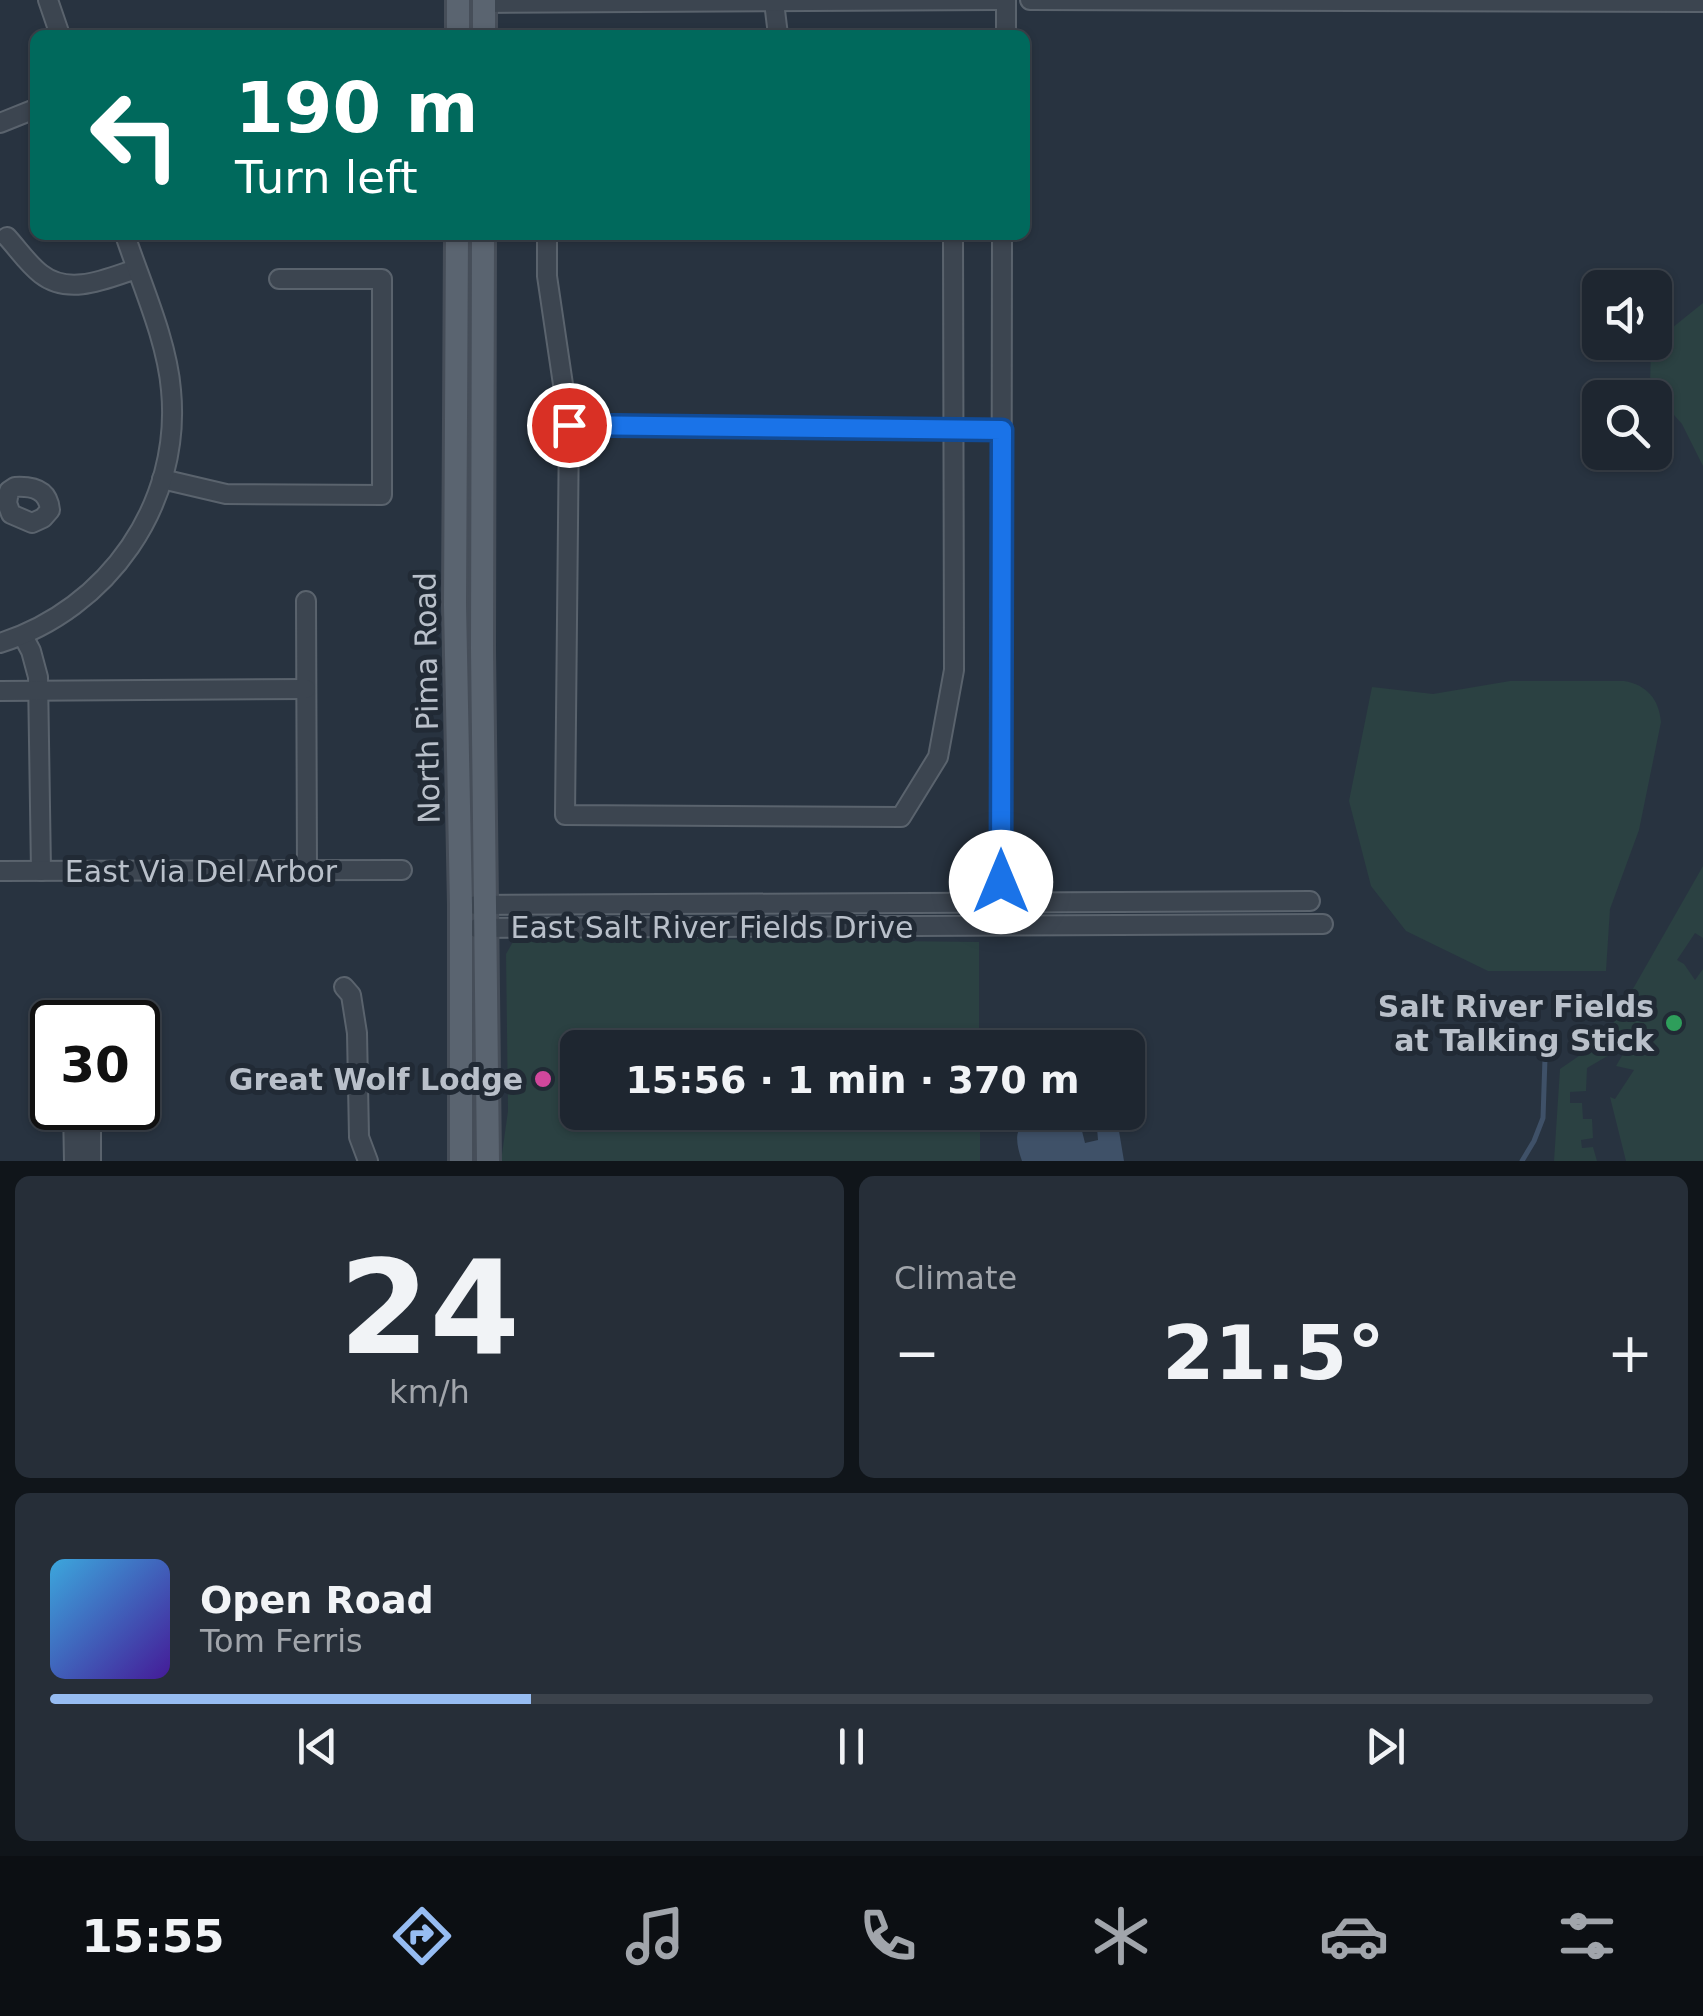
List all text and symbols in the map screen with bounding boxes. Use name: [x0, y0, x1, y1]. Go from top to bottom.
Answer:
text: 190 m: [235, 67, 478, 149]
icon: left: [70, 70, 200, 200]
text: Turn left: [235, 151, 418, 204]
map controls: [1582, 270, 1672, 470]
button: sound: [1582, 270, 1672, 360]
button: search: [1582, 380, 1672, 470]
pin: [527, 383, 612, 468]
icon: arrive: [542, 398, 597, 453]
street label: North Pima Road: [407, 572, 447, 824]
position arrow: [949, 830, 1053, 934]
street label: East Via Del Arbor: [65, 854, 338, 889]
street label: East Salt River Fields Drive: [511, 910, 913, 945]
place label: Salt River Fields at Talking Stick: [1378, 989, 1655, 1058]
speed limit sign: 30: [30, 1000, 160, 1130]
marker: Salt River Fields at Talking Stick: [1663, 1012, 1685, 1034]
text: 15:56 · 1 min · 370 m: [625, 1058, 1080, 1102]
place label: Great Wolf Lodge: [229, 1062, 523, 1097]
marker: Great Wolf Lodge: [532, 1068, 554, 1090]
text: 24: [339, 1232, 520, 1384]
text: Climate: [894, 1259, 1017, 1297]
text: 21.5°: [1162, 1309, 1385, 1397]
text: −: [894, 1321, 940, 1385]
text: +: [1607, 1321, 1653, 1385]
text: km/h: [389, 1373, 470, 1411]
text: Open Road: [200, 1578, 434, 1622]
text: Tom Ferris: [200, 1622, 363, 1660]
icon: previous: [290, 1719, 345, 1774]
icon: pause: [824, 1719, 879, 1774]
icon: next: [1358, 1719, 1413, 1774]
icon: directions: [387, 1901, 457, 1971]
icon: music: [620, 1901, 690, 1971]
icon: phone: [853, 1901, 923, 1971]
icon: climate: [1086, 1901, 1156, 1971]
icon: car: [1319, 1901, 1389, 1971]
icon: filters: [1552, 1901, 1622, 1971]
text: 15:55: [81, 1910, 225, 1963]

